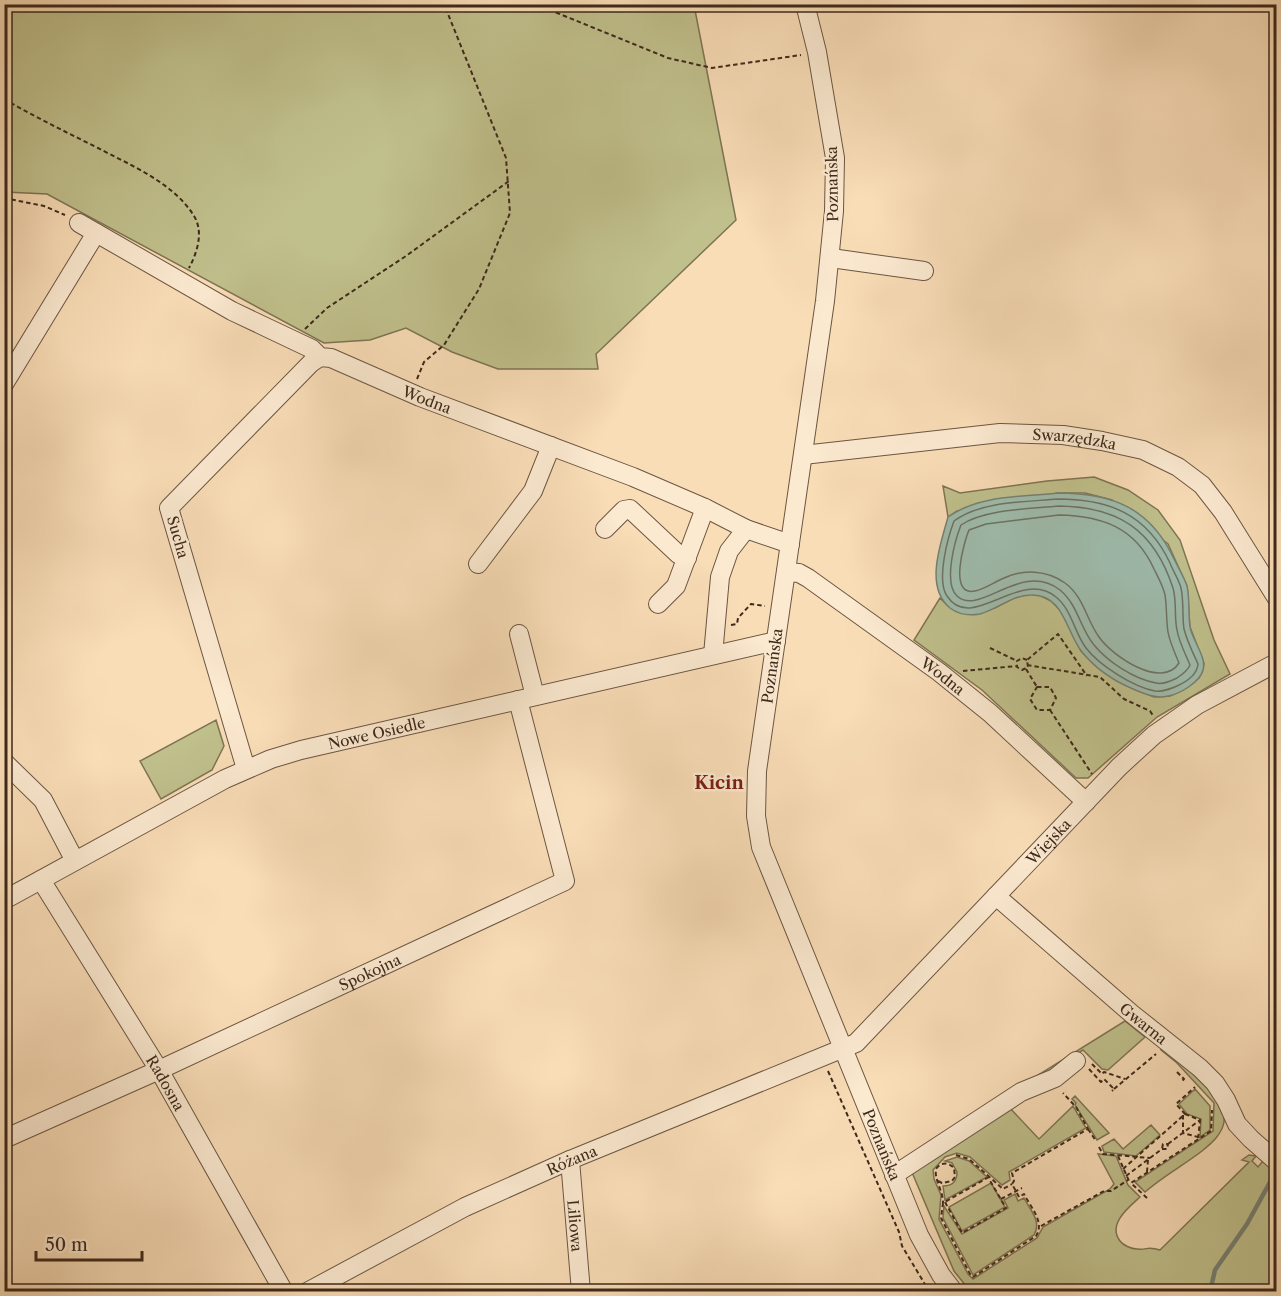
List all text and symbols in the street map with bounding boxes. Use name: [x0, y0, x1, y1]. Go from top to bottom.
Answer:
street label: Poznańska: [822, 146, 842, 222]
street label: Wodna: [399, 381, 454, 417]
street label: Swarzędzka: [1032, 425, 1118, 453]
street label: Sucha: [163, 514, 193, 561]
street label: Poznańska: [757, 627, 787, 705]
street label: Wodna: [916, 652, 969, 699]
street label: Nowe Osiedle: [326, 712, 427, 753]
district label: Kicin: [694, 772, 744, 794]
street label: Wiejska: [1021, 814, 1075, 869]
street label: Spokojna: [336, 949, 404, 995]
street label: Gwarna: [1116, 998, 1171, 1048]
street label: Radosna: [142, 1051, 189, 1114]
street label: Poznańska: [859, 1106, 905, 1183]
street label: Różana: [543, 1141, 600, 1179]
street label: Liliowa: [564, 1199, 587, 1253]
scale bar: [36, 1224, 142, 1262]
text: 50 m: [45, 1234, 88, 1256]

